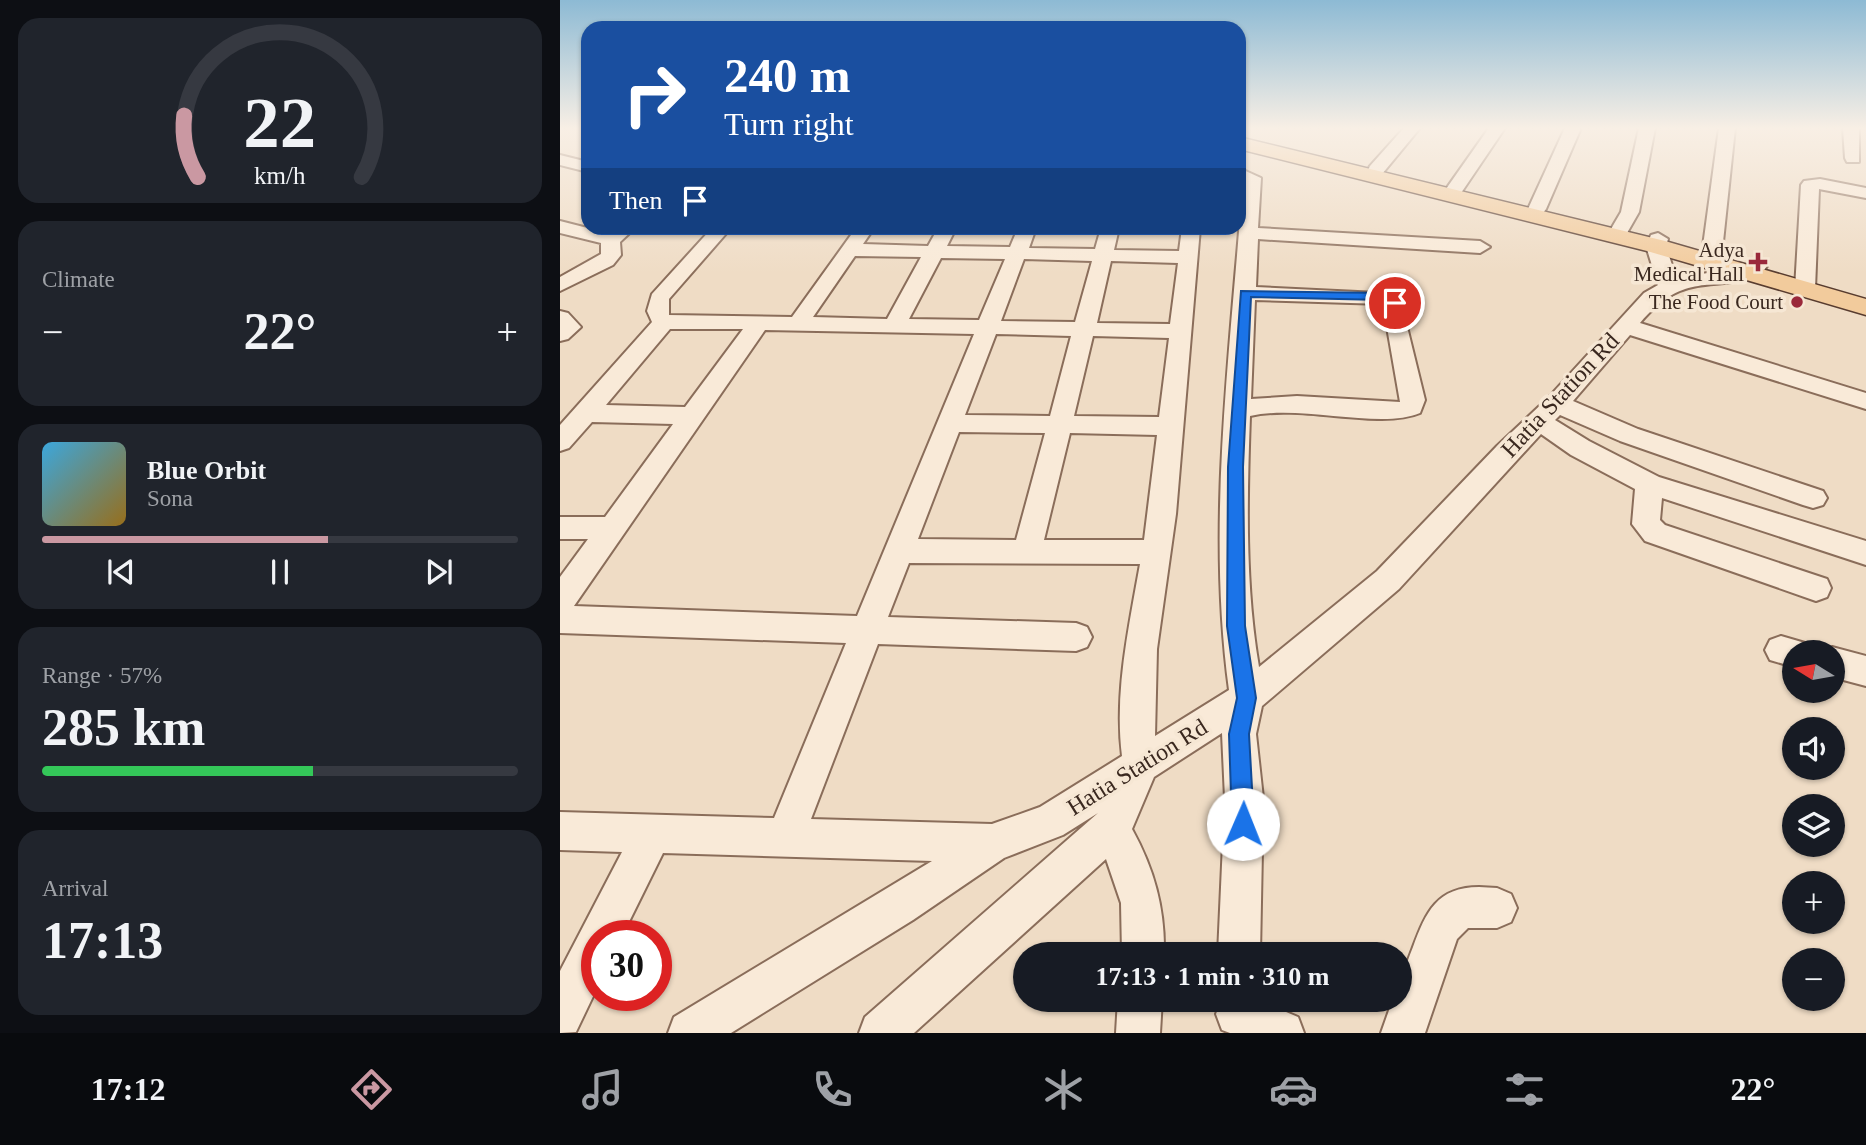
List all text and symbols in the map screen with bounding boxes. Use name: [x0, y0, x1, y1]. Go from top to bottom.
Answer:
text: 240 m: [724, 48, 851, 103]
icon: right: [609, 49, 700, 140]
text: 22: [244, 82, 316, 163]
text: Turn right: [724, 106, 854, 142]
text: km/h: [254, 161, 306, 188]
icon: arrive: [676, 182, 714, 220]
text: Then: [609, 186, 662, 215]
place label: Adya Medical Hall: [1634, 238, 1745, 286]
marker: Adya Medical Hall: [1750, 254, 1766, 270]
text: Climate: [42, 267, 115, 292]
pin: [1365, 273, 1425, 333]
icon: arrive: [1376, 284, 1414, 322]
place label: The Food Court: [1649, 290, 1783, 314]
marker: The Food Court: [1789, 294, 1805, 310]
text: 22°: [244, 303, 316, 360]
text: −: [42, 311, 63, 353]
text: +: [497, 311, 518, 353]
street label: Hatia Station Rd: [1496, 328, 1624, 462]
text: Blue Orbit: [147, 456, 266, 485]
text: Sona: [147, 486, 193, 511]
icon: previous: [102, 553, 140, 591]
icon: pause: [261, 553, 299, 591]
icon: next: [420, 553, 458, 591]
north arrow: [1782, 640, 1844, 704]
map controls: [1782, 640, 1845, 1011]
text: Range · 57%: [42, 663, 162, 688]
text: 285 km: [42, 699, 205, 756]
street label: Hatia Station Rd: [1062, 714, 1212, 820]
button: sound: [1782, 717, 1845, 780]
position arrow: [1206, 787, 1280, 861]
button: layers: [1782, 794, 1845, 857]
button: +: [1782, 871, 1845, 934]
text: Arrival: [42, 876, 108, 901]
text: 17:13: [42, 912, 163, 969]
speed limit sign: 30: [581, 920, 672, 1011]
button: −: [1782, 948, 1845, 1011]
text: 17:13 · 1 min · 310 m: [1096, 962, 1330, 991]
icon: directions: [347, 1065, 396, 1114]
icon: music: [578, 1065, 627, 1114]
icon: phone: [808, 1065, 857, 1114]
icon: climate: [1039, 1065, 1088, 1114]
icon: car: [1269, 1065, 1318, 1114]
icon: filters: [1500, 1065, 1549, 1114]
text: 17:12: [91, 1071, 165, 1107]
text: 22°: [1730, 1071, 1775, 1107]

